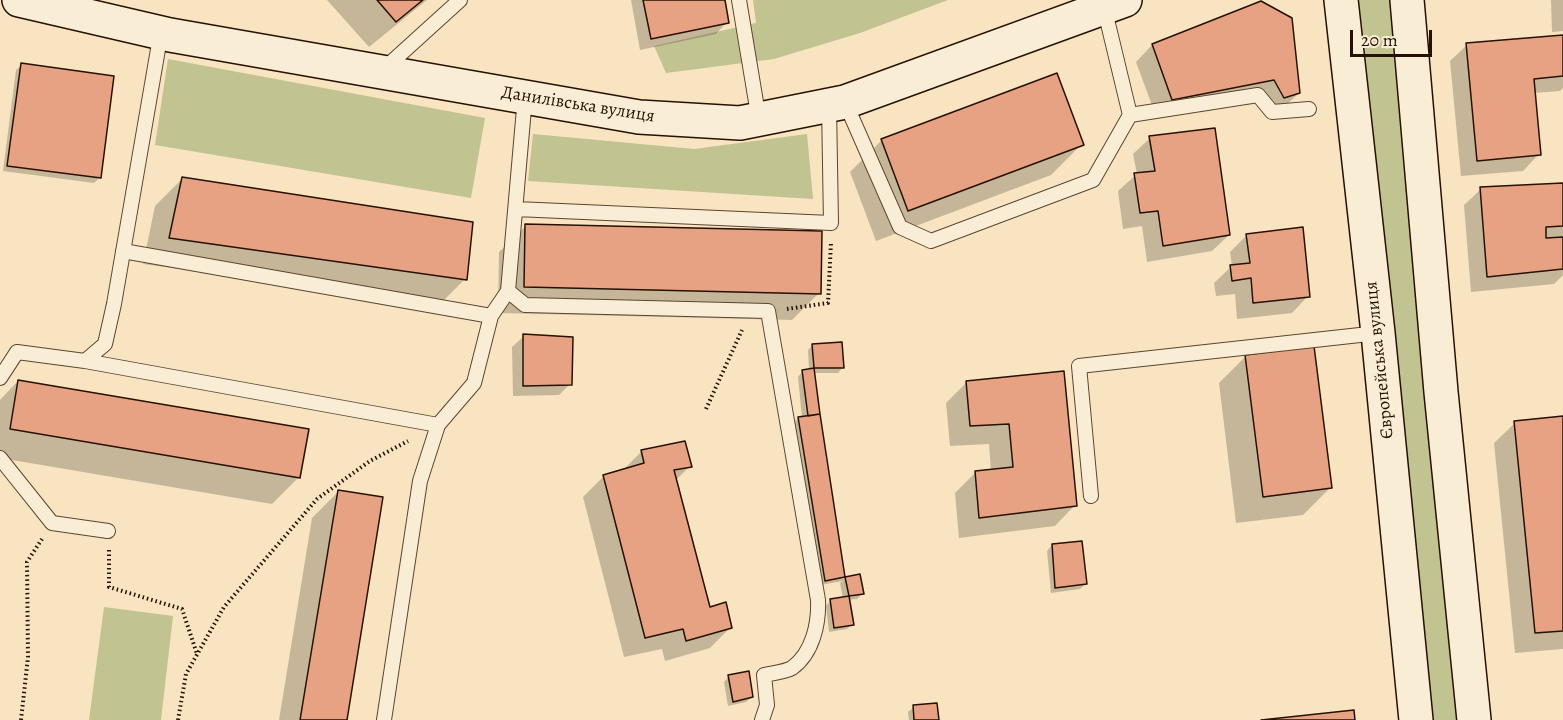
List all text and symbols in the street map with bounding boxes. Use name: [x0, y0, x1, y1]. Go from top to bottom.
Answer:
scale bar: [1353, 18, 1436, 56]
text: 20 m: [1361, 28, 1398, 52]
street label: Данилівська вулиця: [500, 82, 656, 128]
street label: Європейська вулиця: [1361, 280, 1399, 440]

